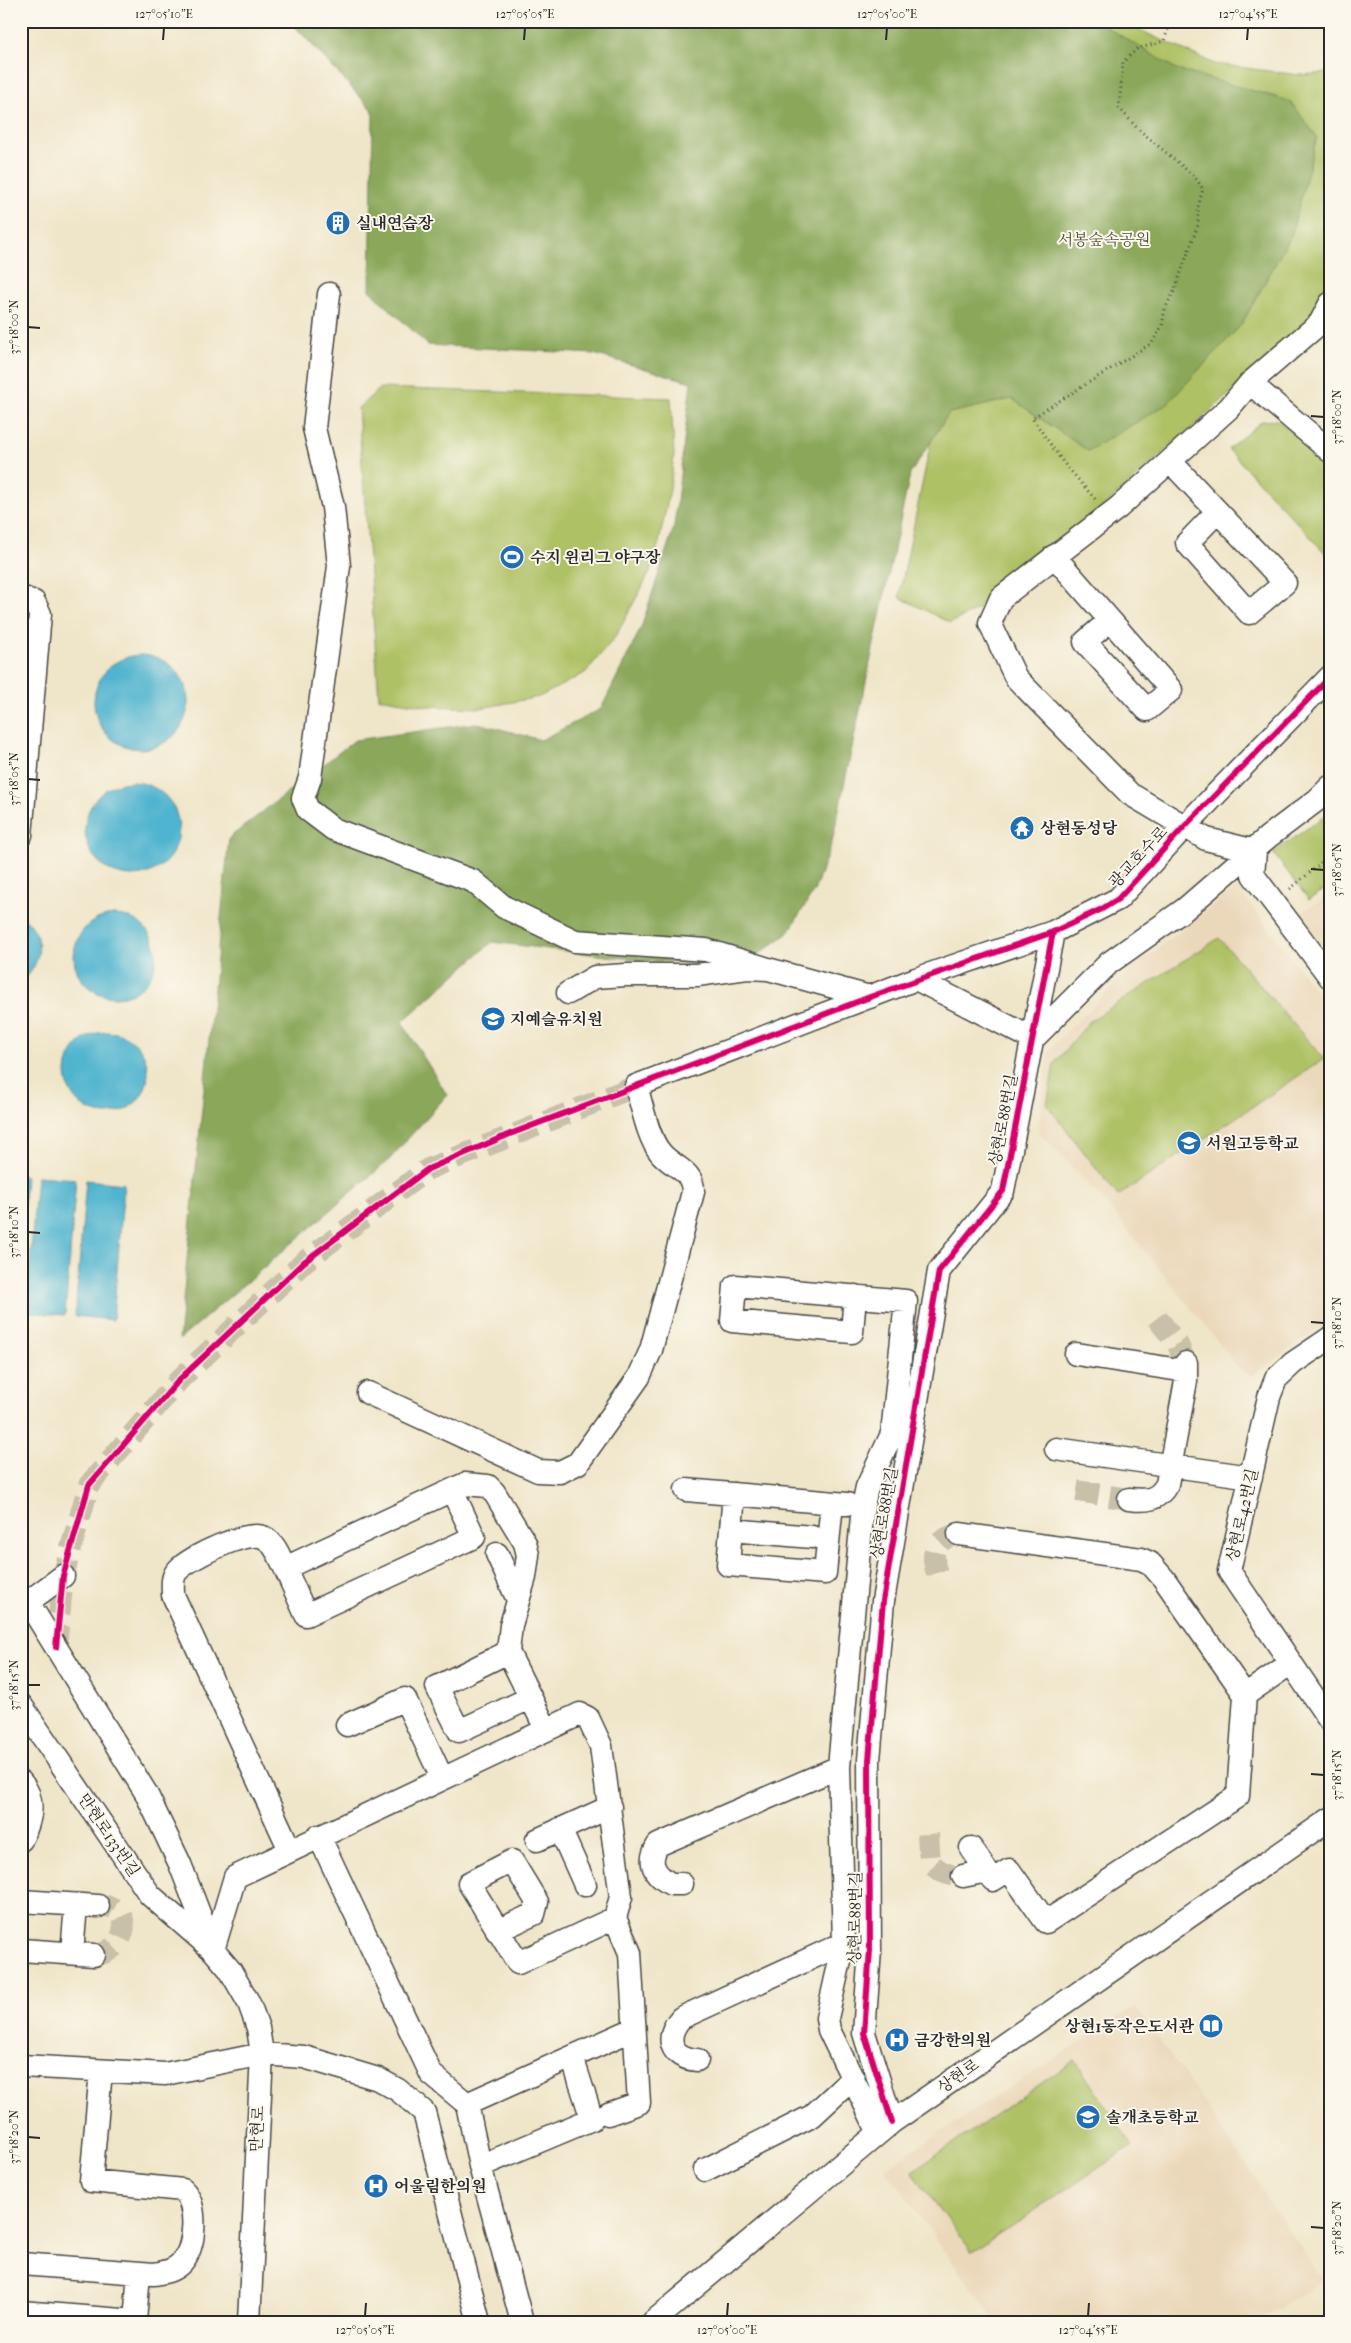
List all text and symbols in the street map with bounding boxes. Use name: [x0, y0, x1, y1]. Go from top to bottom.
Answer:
text: 127°05'10"E: [135, 7, 193, 21]
text: 127°05'05"E: [496, 7, 554, 21]
text: 127°05'00"E: [857, 7, 917, 21]
text: 127°04'55"E: [1218, 7, 1278, 21]
building icon: 실내연습장: [325, 210, 351, 236]
place label: 실내연습장: [356, 214, 434, 233]
park label: 서봉숲속공원: [1058, 230, 1150, 249]
text: 37°18'00"N: [7, 300, 21, 354]
text: 37°18'00"N: [1330, 390, 1344, 444]
sports icon: 수지 윈리그 야구장: [499, 544, 525, 570]
place label: 수지 윈리그 야구장: [530, 548, 661, 567]
text: 37°18'05"N: [7, 752, 21, 806]
temple icon: 상현동성당: [1009, 815, 1035, 841]
place label: 상현동성당: [1040, 819, 1118, 838]
street label: 광교호수로: [1105, 822, 1172, 892]
text: 37°18'05"N: [1330, 843, 1344, 897]
school or university icon: 지예슬유치원: [480, 1006, 506, 1032]
place label: 지예슬유치원: [510, 1010, 603, 1029]
street label: 상현로88번길: [985, 1072, 1021, 1168]
school or university icon: 서원고등학교: [1176, 1130, 1202, 1156]
place label: 서원고등학교: [1206, 1134, 1299, 1153]
text: 37°18'10"N: [7, 1206, 21, 1258]
text: 37°18'10"N: [1330, 1297, 1344, 1349]
street label: 상현로88번길: [867, 1465, 901, 1561]
street label: 상현로42번길: [1222, 1467, 1262, 1563]
text: 37°18'15"N: [7, 1659, 21, 1711]
text: 37°18'15"N: [1330, 1749, 1344, 1801]
street label: 만현로133번길: [74, 1790, 144, 1880]
street label: 상현로88번길: [845, 1871, 865, 1965]
library icon: 상현1동작은도서관: [1198, 2013, 1224, 2039]
place label: 상현1동작은도서관: [1065, 2017, 1195, 2036]
hospital icon: 금강한의원: [884, 2027, 910, 2053]
place label: 금강한의원: [914, 2031, 991, 2050]
street label: 상현로: [934, 2055, 983, 2097]
school or university icon: 솔개초등학교: [1075, 2104, 1101, 2130]
street label: 만현로: [246, 2105, 268, 2153]
place label: 솔개초등학교: [1106, 2108, 1199, 2127]
text: 37°18'20"N: [7, 2110, 21, 2164]
hospital icon: 어울림한의원: [363, 2173, 389, 2199]
place label: 어울림한의원: [394, 2177, 487, 2196]
text: 37°18'20"N: [1330, 2201, 1344, 2255]
text: 127°05'05"E: [336, 2323, 394, 2337]
text: 127°05'00"E: [697, 2323, 757, 2337]
text: 127°04'55"E: [1058, 2323, 1118, 2337]

